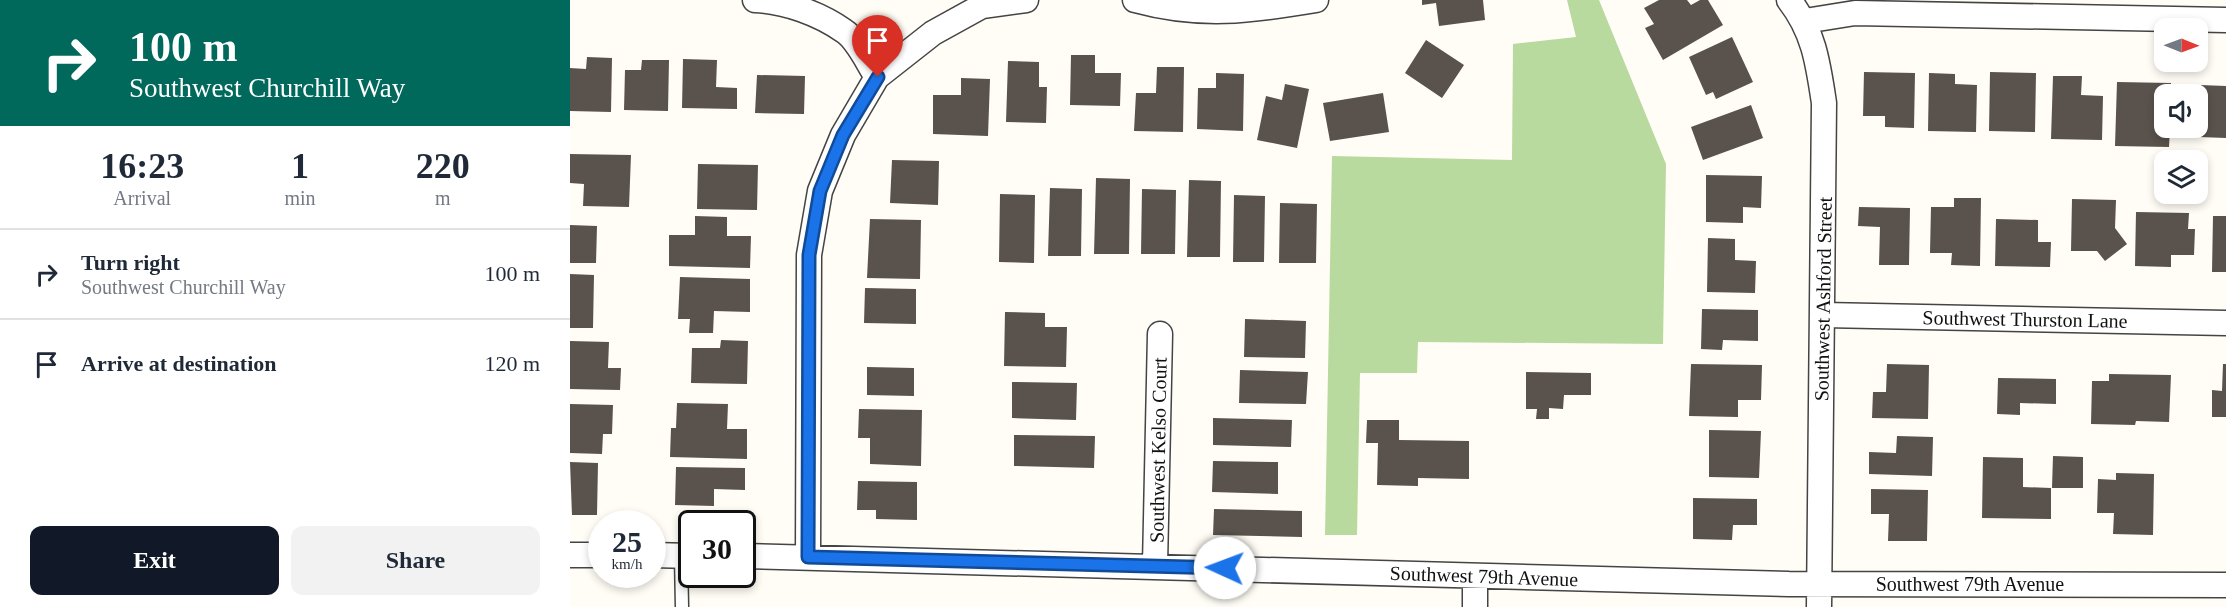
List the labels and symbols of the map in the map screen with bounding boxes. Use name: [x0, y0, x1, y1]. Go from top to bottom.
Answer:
pin: [852, 15, 903, 77]
north arrow: [2154, 18, 2208, 72]
street label: Southwest Ashford Street: [1810, 196, 1836, 401]
street label: Southwest Thurston Lane: [1922, 306, 2128, 332]
street label: Southwest Kelso Court: [1145, 357, 1171, 543]
speed limit sign: 30: [678, 510, 756, 588]
position arrow: [1193, 536, 1257, 600]
street label: Southwest 79th Avenue: [1389, 562, 1579, 590]
street label: Southwest 79th Avenue: [1876, 573, 2064, 595]

